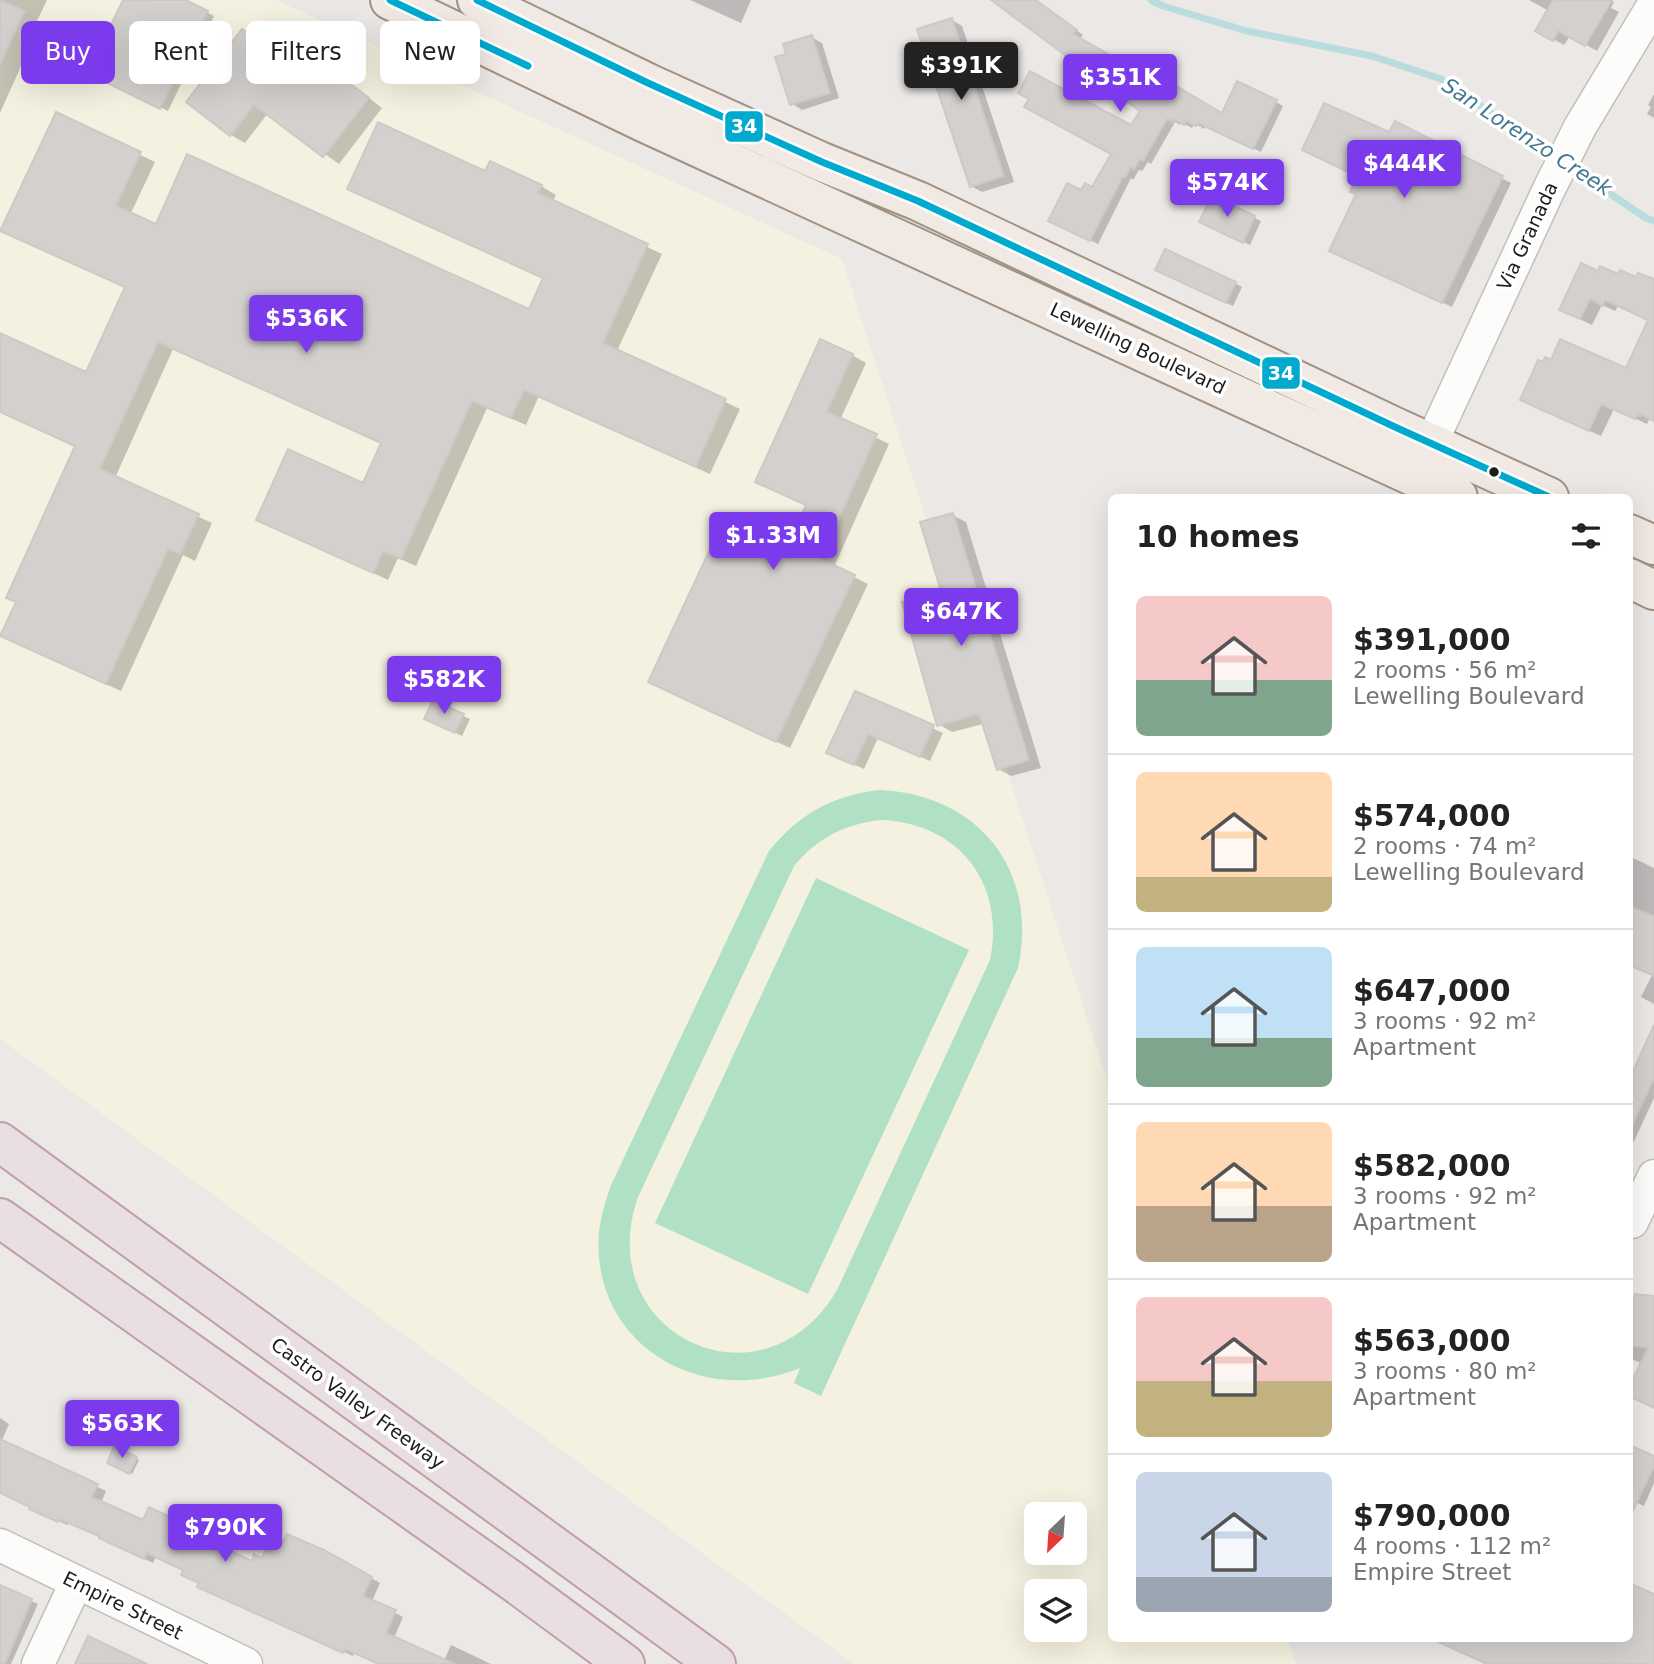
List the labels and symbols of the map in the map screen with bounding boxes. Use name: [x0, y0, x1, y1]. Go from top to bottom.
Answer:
pin: $391K: [912, 42, 1010, 102]
pin: $351K: [1071, 54, 1169, 114]
water label: San Lorenzo Creek: [1438, 73, 1617, 201]
line badge: 34: [724, 110, 764, 143]
text: 34: [731, 115, 757, 137]
pin: $444K: [1355, 140, 1453, 200]
pin: $574K: [1178, 160, 1276, 219]
street label: Via Granada: [1492, 178, 1562, 294]
pin: $536K: [257, 296, 355, 355]
street label: Lewelling Boulevard: [1047, 298, 1229, 398]
line badge: 34: [1261, 356, 1301, 390]
text: 34: [1268, 362, 1294, 384]
unlabelled marker: [1487, 465, 1501, 479]
pin: $1.33M: [716, 512, 830, 572]
pin: $647K: [912, 588, 1010, 648]
pin: $582K: [395, 656, 493, 716]
street label: Castro Valley Freeway: [267, 1333, 449, 1473]
pin: $563K: [73, 1400, 171, 1460]
north arrow: [1024, 1502, 1087, 1564]
pin: $790K: [176, 1504, 274, 1564]
street label: Empire Street: [59, 1566, 187, 1644]

